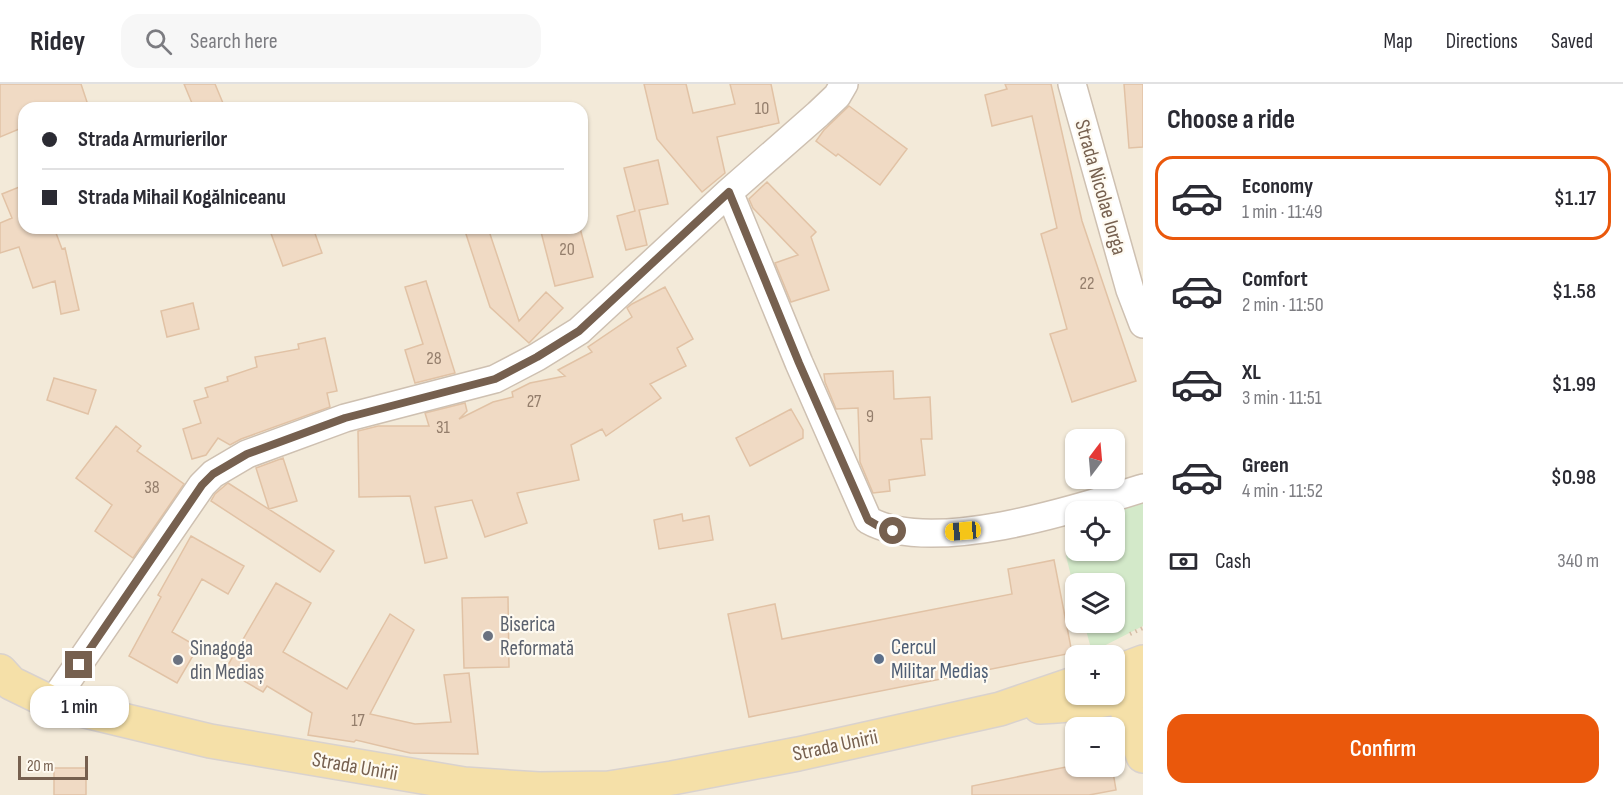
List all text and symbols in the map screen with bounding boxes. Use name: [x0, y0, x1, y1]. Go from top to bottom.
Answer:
search box: [121, 14, 541, 68]
text: Ridey: [30, 25, 85, 58]
icon: search: [142, 25, 175, 58]
text: Search here: [190, 28, 278, 55]
text: Map: [1383, 29, 1413, 54]
text: Directions: [1446, 29, 1518, 54]
text: Saved: [1551, 29, 1593, 54]
house number: 10: [755, 98, 769, 119]
text: Choose a ride: [1167, 104, 1295, 136]
street label: Strada Nicolae Iorga: [1069, 117, 1132, 258]
text: Strada Armurierilor: [78, 126, 227, 153]
icon: car: [1170, 171, 1224, 225]
text: Economy: [1242, 173, 1313, 200]
text: Strada Mihail Kogălniceanu: [78, 184, 286, 211]
text: $1.17: [1554, 185, 1596, 212]
text: 1 min · 11:49: [1242, 200, 1323, 224]
house number: 20: [559, 239, 575, 260]
icon: car: [1170, 264, 1224, 318]
text: Comfort: [1242, 266, 1308, 293]
house number: 22: [1080, 273, 1094, 294]
text: $1.58: [1552, 278, 1596, 305]
text: 2 min · 11:50: [1242, 293, 1324, 317]
house number: 28: [426, 348, 442, 369]
icon: car: [1170, 357, 1224, 411]
text: XL: [1242, 359, 1261, 386]
text: $1.99: [1552, 371, 1596, 398]
text: 3 min · 11:51: [1242, 386, 1322, 410]
house number: 27: [527, 391, 542, 412]
house number: 9: [866, 406, 874, 427]
house number: 31: [436, 417, 451, 438]
north arrow: [1065, 429, 1125, 489]
map controls: [1065, 429, 1125, 777]
icon: car: [1170, 450, 1224, 504]
text: Green: [1242, 452, 1289, 479]
text: $0.98: [1551, 464, 1596, 491]
house number: 38: [144, 477, 160, 498]
text: 4 min · 11:52: [1242, 479, 1323, 503]
button: locate: [1065, 501, 1125, 561]
route start: [879, 517, 906, 544]
car: [944, 520, 982, 542]
icon: cash: [1167, 545, 1200, 578]
text: Cash: [1215, 548, 1251, 575]
text: 340 m: [1557, 549, 1599, 573]
button: layers: [1065, 573, 1125, 633]
place label: Biserica Reformată: [500, 612, 574, 661]
marker: Biserica Reformată: [481, 629, 495, 643]
place label: Cercul Militar Mediaș: [891, 635, 989, 684]
place label: Sinagoga din Mediaș: [190, 636, 264, 685]
button: +: [1065, 645, 1125, 705]
route end: [65, 651, 92, 678]
marker: Cercul Militar Mediaș: [872, 652, 886, 666]
marker: Sinagoga din Mediaș: [171, 653, 185, 667]
callout: 1 min: [29, 686, 128, 728]
text: 1 min: [61, 695, 98, 719]
house number: 17: [351, 710, 366, 731]
button: Confirm: [1167, 714, 1599, 783]
button: −: [1065, 717, 1125, 777]
street label: Strada Unirii: [790, 724, 880, 767]
street label: Strada Unirii: [310, 747, 400, 786]
scale bar: [18, 753, 88, 780]
text: 20 m: [27, 757, 54, 776]

